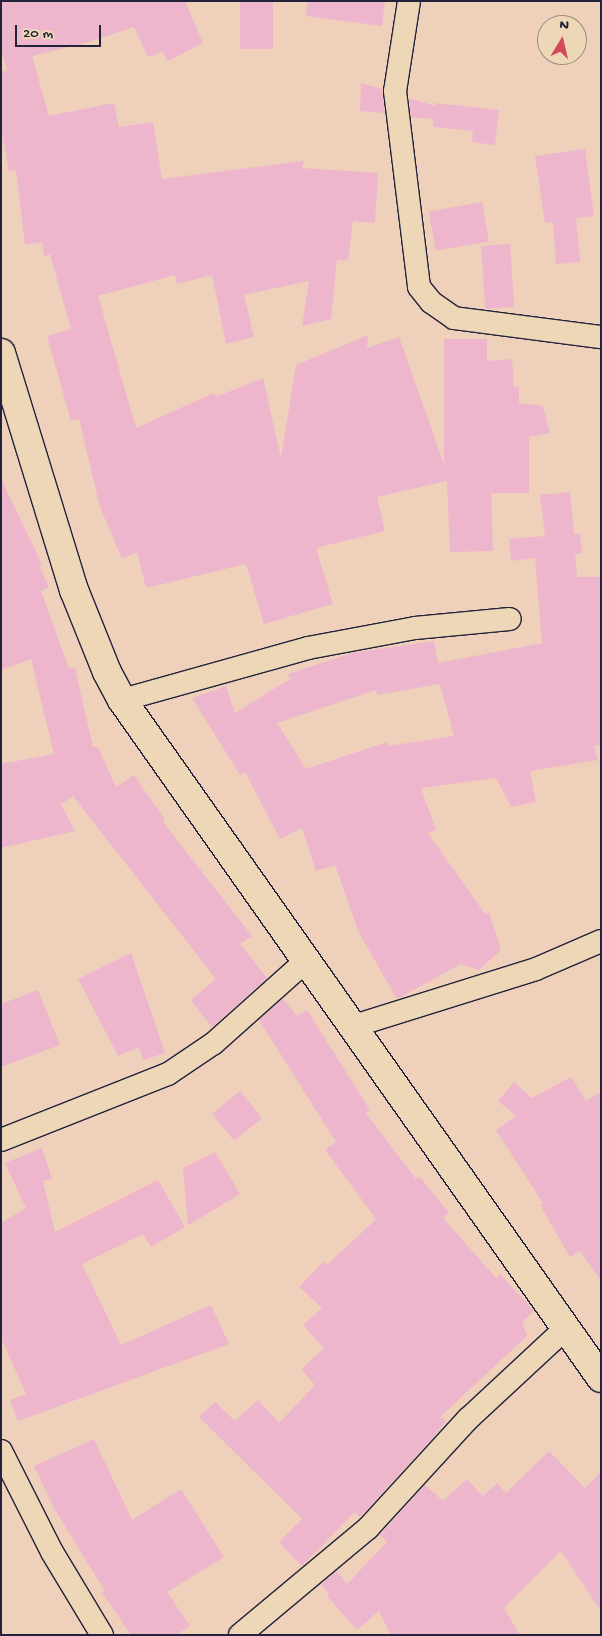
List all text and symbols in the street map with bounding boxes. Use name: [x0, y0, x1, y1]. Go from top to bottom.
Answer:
scale bar: [18, 15, 104, 47]
north arrow: [537, 15, 587, 65]
text: N: [558, 17, 570, 35]
text: 20 m: [23, 25, 53, 43]

